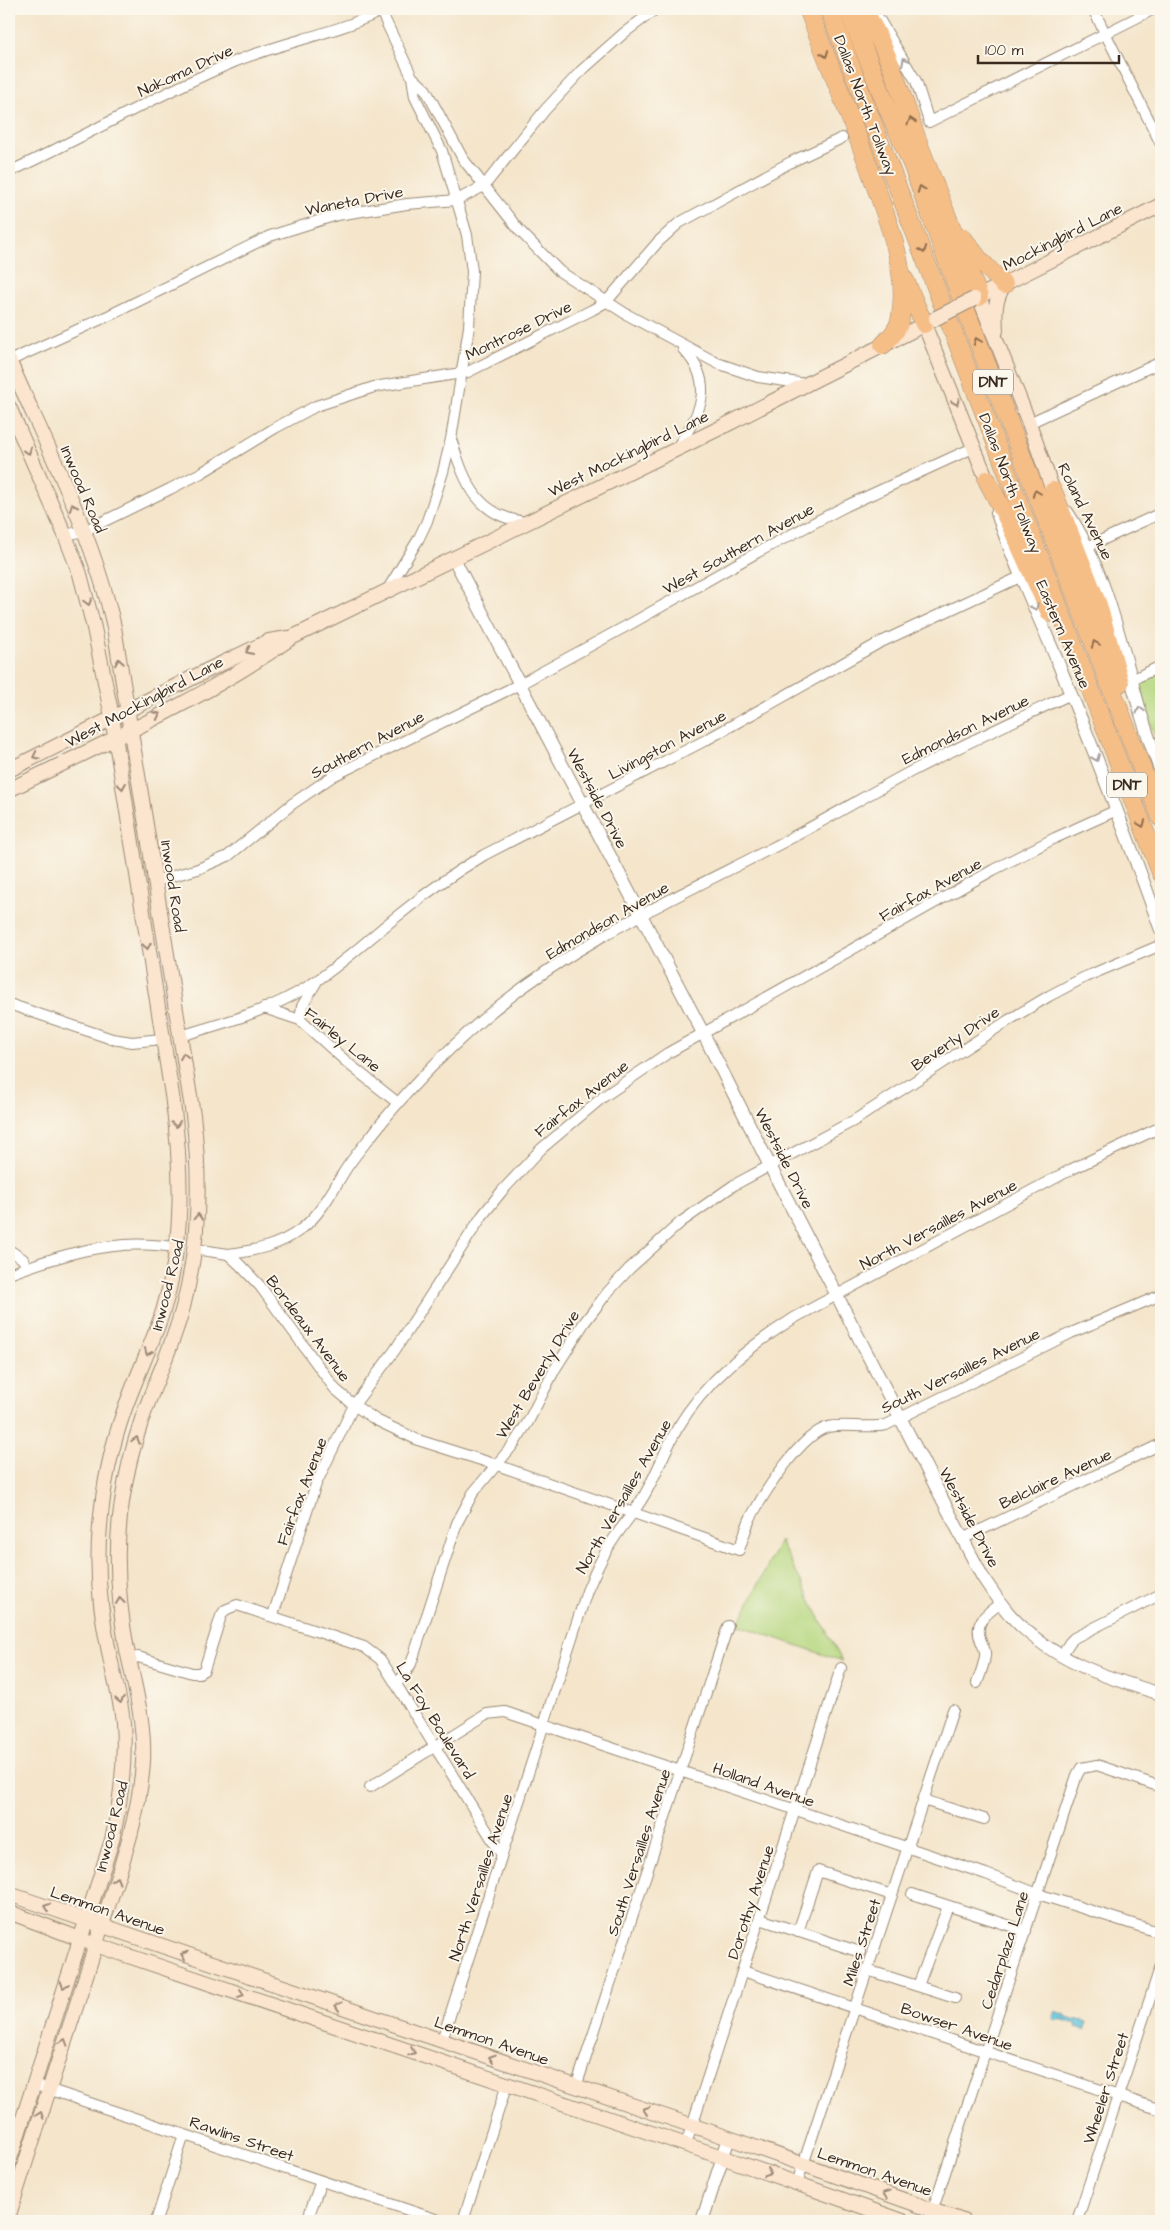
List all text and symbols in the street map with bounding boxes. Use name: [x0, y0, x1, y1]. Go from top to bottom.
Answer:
street label: Dallas North Tollway: [827, 32, 902, 179]
scale bar: [978, 32, 1119, 64]
street label: Nakoma Drive: [134, 39, 237, 103]
text: 100 m: [985, 40, 1024, 61]
one-way arrow: [819, 50, 829, 58]
one-way arrow: [901, 57, 911, 66]
one-way arrow: [907, 117, 917, 125]
street label: Waneta Drive: [303, 181, 405, 221]
one-way arrow: [917, 185, 927, 194]
street label: Mockingbird Lane: [999, 197, 1127, 277]
one-way arrow: [916, 245, 927, 254]
street label: Montrose Drive: [461, 295, 576, 366]
one-way arrow: [973, 337, 984, 346]
road number: DNT: [973, 370, 1013, 394]
one-way arrow: [950, 397, 961, 406]
street label: West Mockingbird Lane: [544, 405, 713, 503]
street label: Dallas North Tollway: [972, 410, 1047, 557]
street label: Inwood Road: [55, 442, 111, 536]
one-way arrow: [22, 446, 33, 455]
street label: Roland Avenue: [1052, 459, 1118, 564]
one-way arrow: [1032, 489, 1042, 498]
street label: West Southern Avenue: [659, 498, 819, 600]
one-way arrow: [69, 503, 80, 512]
street label: Eastern Avenue: [1030, 577, 1096, 692]
one-way arrow: [82, 598, 93, 607]
one-way arrow: [1028, 602, 1038, 611]
one-way arrow: [1091, 640, 1101, 649]
one-way arrow: [245, 644, 254, 654]
street label: West Mockingbird Lane: [62, 651, 228, 754]
one-way arrow: [115, 658, 125, 667]
street label: Edmondson Avenue: [898, 689, 1033, 770]
street label: Livingston Avenue: [605, 704, 731, 786]
street label: Southern Avenue: [307, 706, 428, 784]
one-way arrow: [1135, 706, 1145, 714]
one-way arrow: [152, 711, 161, 721]
street label: Westside Drive: [561, 745, 633, 853]
one-way arrow: [32, 750, 41, 760]
one-way arrow: [1090, 753, 1100, 762]
road number: DNT: [1107, 772, 1147, 798]
one-way arrow: [116, 781, 126, 790]
one-way arrow: [1136, 819, 1146, 828]
street label: Inwood Road: [155, 839, 191, 934]
street label: Fairfax Avenue: [875, 852, 986, 927]
street label: Edmondson Avenue: [542, 876, 673, 965]
one-way arrow: [141, 943, 152, 951]
street label: Beverly Drive: [907, 1001, 1005, 1077]
street label: Fairley Lane: [299, 1002, 386, 1078]
one-way arrow: [179, 1052, 189, 1060]
street label: Fairfax Avenue: [530, 1055, 634, 1143]
street label: Westside Drive: [749, 1104, 819, 1213]
one-way arrow: [170, 1120, 180, 1128]
street label: North Versailles Avenue: [856, 1174, 1021, 1276]
one-way arrow: [193, 1213, 203, 1221]
street label: Inwood Road: [146, 1238, 190, 1333]
street label: Bordeaux Avenue: [261, 1271, 356, 1387]
street label: West Beverly Drive: [491, 1306, 586, 1444]
street label: South Versailles Avenue: [877, 1323, 1044, 1419]
one-way arrow: [144, 1347, 154, 1356]
street label: North Versailles Avenue: [571, 1415, 677, 1578]
street label: Fairfax Avenue: [271, 1434, 333, 1549]
one-way arrow: [130, 1436, 141, 1445]
street label: Belclaire Avenue: [996, 1443, 1115, 1515]
street label: Westside Drive: [933, 1464, 1005, 1572]
one-way arrow: [115, 1597, 126, 1605]
street label: La Foy Boulevard: [389, 1658, 480, 1784]
one-way arrow: [114, 1695, 124, 1704]
street label: Holland Avenue: [710, 1757, 818, 1813]
street label: South Versailles Avenue: [602, 1766, 676, 1939]
street label: Inwood Road: [90, 1779, 134, 1874]
street label: North Versailles Avenue: [443, 1790, 519, 1964]
street label: Dorothy Avenue: [722, 1842, 781, 1962]
one-way arrow: [111, 1877, 121, 1885]
street label: Lemmon Avenue: [47, 1881, 168, 1941]
street label: Cedarplaza Lane: [975, 1888, 1035, 2012]
street label: Miles Street: [837, 1895, 887, 1989]
one-way arrow: [43, 1903, 52, 1913]
one-way arrow: [180, 1951, 189, 1961]
one-way arrow: [60, 1980, 70, 1988]
one-way arrow: [237, 1988, 245, 1998]
street label: Bowser Avenue: [898, 1997, 1016, 2057]
one-way arrow: [335, 2002, 343, 2012]
street label: Lemmon Avenue: [431, 2011, 552, 2071]
street label: Wheeler Street: [1078, 2029, 1135, 2147]
one-way arrow: [58, 2039, 68, 2047]
one-way arrow: [408, 2046, 416, 2056]
one-way arrow: [488, 2054, 497, 2064]
one-way arrow: [642, 2106, 651, 2116]
one-way arrow: [35, 2111, 45, 2119]
street label: Rawlins Street: [186, 2111, 297, 2167]
street label: Lemmon Avenue: [814, 2142, 935, 2202]
one-way arrow: [763, 2167, 771, 2177]
one-way arrow: [882, 2190, 891, 2200]

